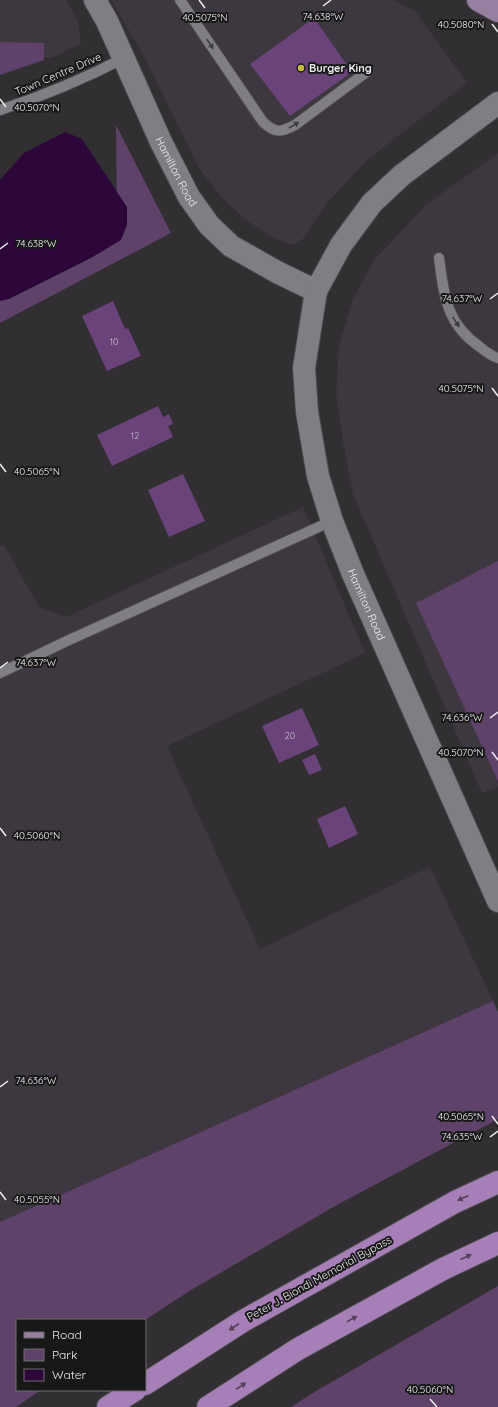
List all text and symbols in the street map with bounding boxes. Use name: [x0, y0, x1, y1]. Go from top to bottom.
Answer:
text: 74.638°W: [303, 10, 344, 23]
text: 40.5075°N: [182, 11, 228, 24]
text: 40.5080°N: [438, 18, 484, 31]
one-way arrow: [206, 39, 214, 49]
street label: Town Centre Drive: [13, 49, 103, 99]
place label: Burger King: [309, 61, 372, 75]
marker: Burger King: [296, 63, 306, 73]
text: 40.5070°N: [14, 101, 60, 114]
one-way arrow: [289, 121, 299, 129]
street label: Hamilton Road: [153, 135, 200, 209]
text: 74.638°W: [16, 237, 57, 250]
text: 74.637°W: [442, 292, 483, 305]
one-way arrow: [452, 317, 460, 327]
house number: 10: [110, 336, 118, 347]
text: 40.5075°N: [438, 382, 484, 395]
house number: 12: [131, 430, 139, 441]
text: 40.5065°N: [14, 465, 60, 478]
street label: Hamilton Road: [345, 567, 388, 642]
text: 74.637°W: [16, 656, 57, 669]
text: 74.636°W: [442, 711, 483, 724]
house number: 20: [285, 730, 295, 741]
text: 40.5070°N: [438, 746, 484, 759]
text: 40.5060°N: [14, 829, 60, 842]
text: 74.636°W: [16, 1074, 57, 1087]
text: 40.5065°N: [438, 1110, 484, 1123]
text: 74.635°W: [442, 1130, 483, 1143]
text: 40.5055°N: [14, 1193, 60, 1206]
one-way arrow: [457, 1195, 468, 1201]
street label: Peter J. Biondi Memorial Bypass: [244, 1232, 394, 1324]
one-way arrow: [461, 1254, 472, 1260]
one-way arrow: [346, 1316, 358, 1323]
legend: [16, 1319, 146, 1391]
one-way arrow: [228, 1323, 239, 1331]
text: Road: [52, 1327, 82, 1342]
text: Park: [52, 1347, 77, 1362]
text: Water: [52, 1367, 87, 1382]
one-way arrow: [236, 1382, 246, 1390]
text: 40.5060°N: [407, 1383, 453, 1396]

